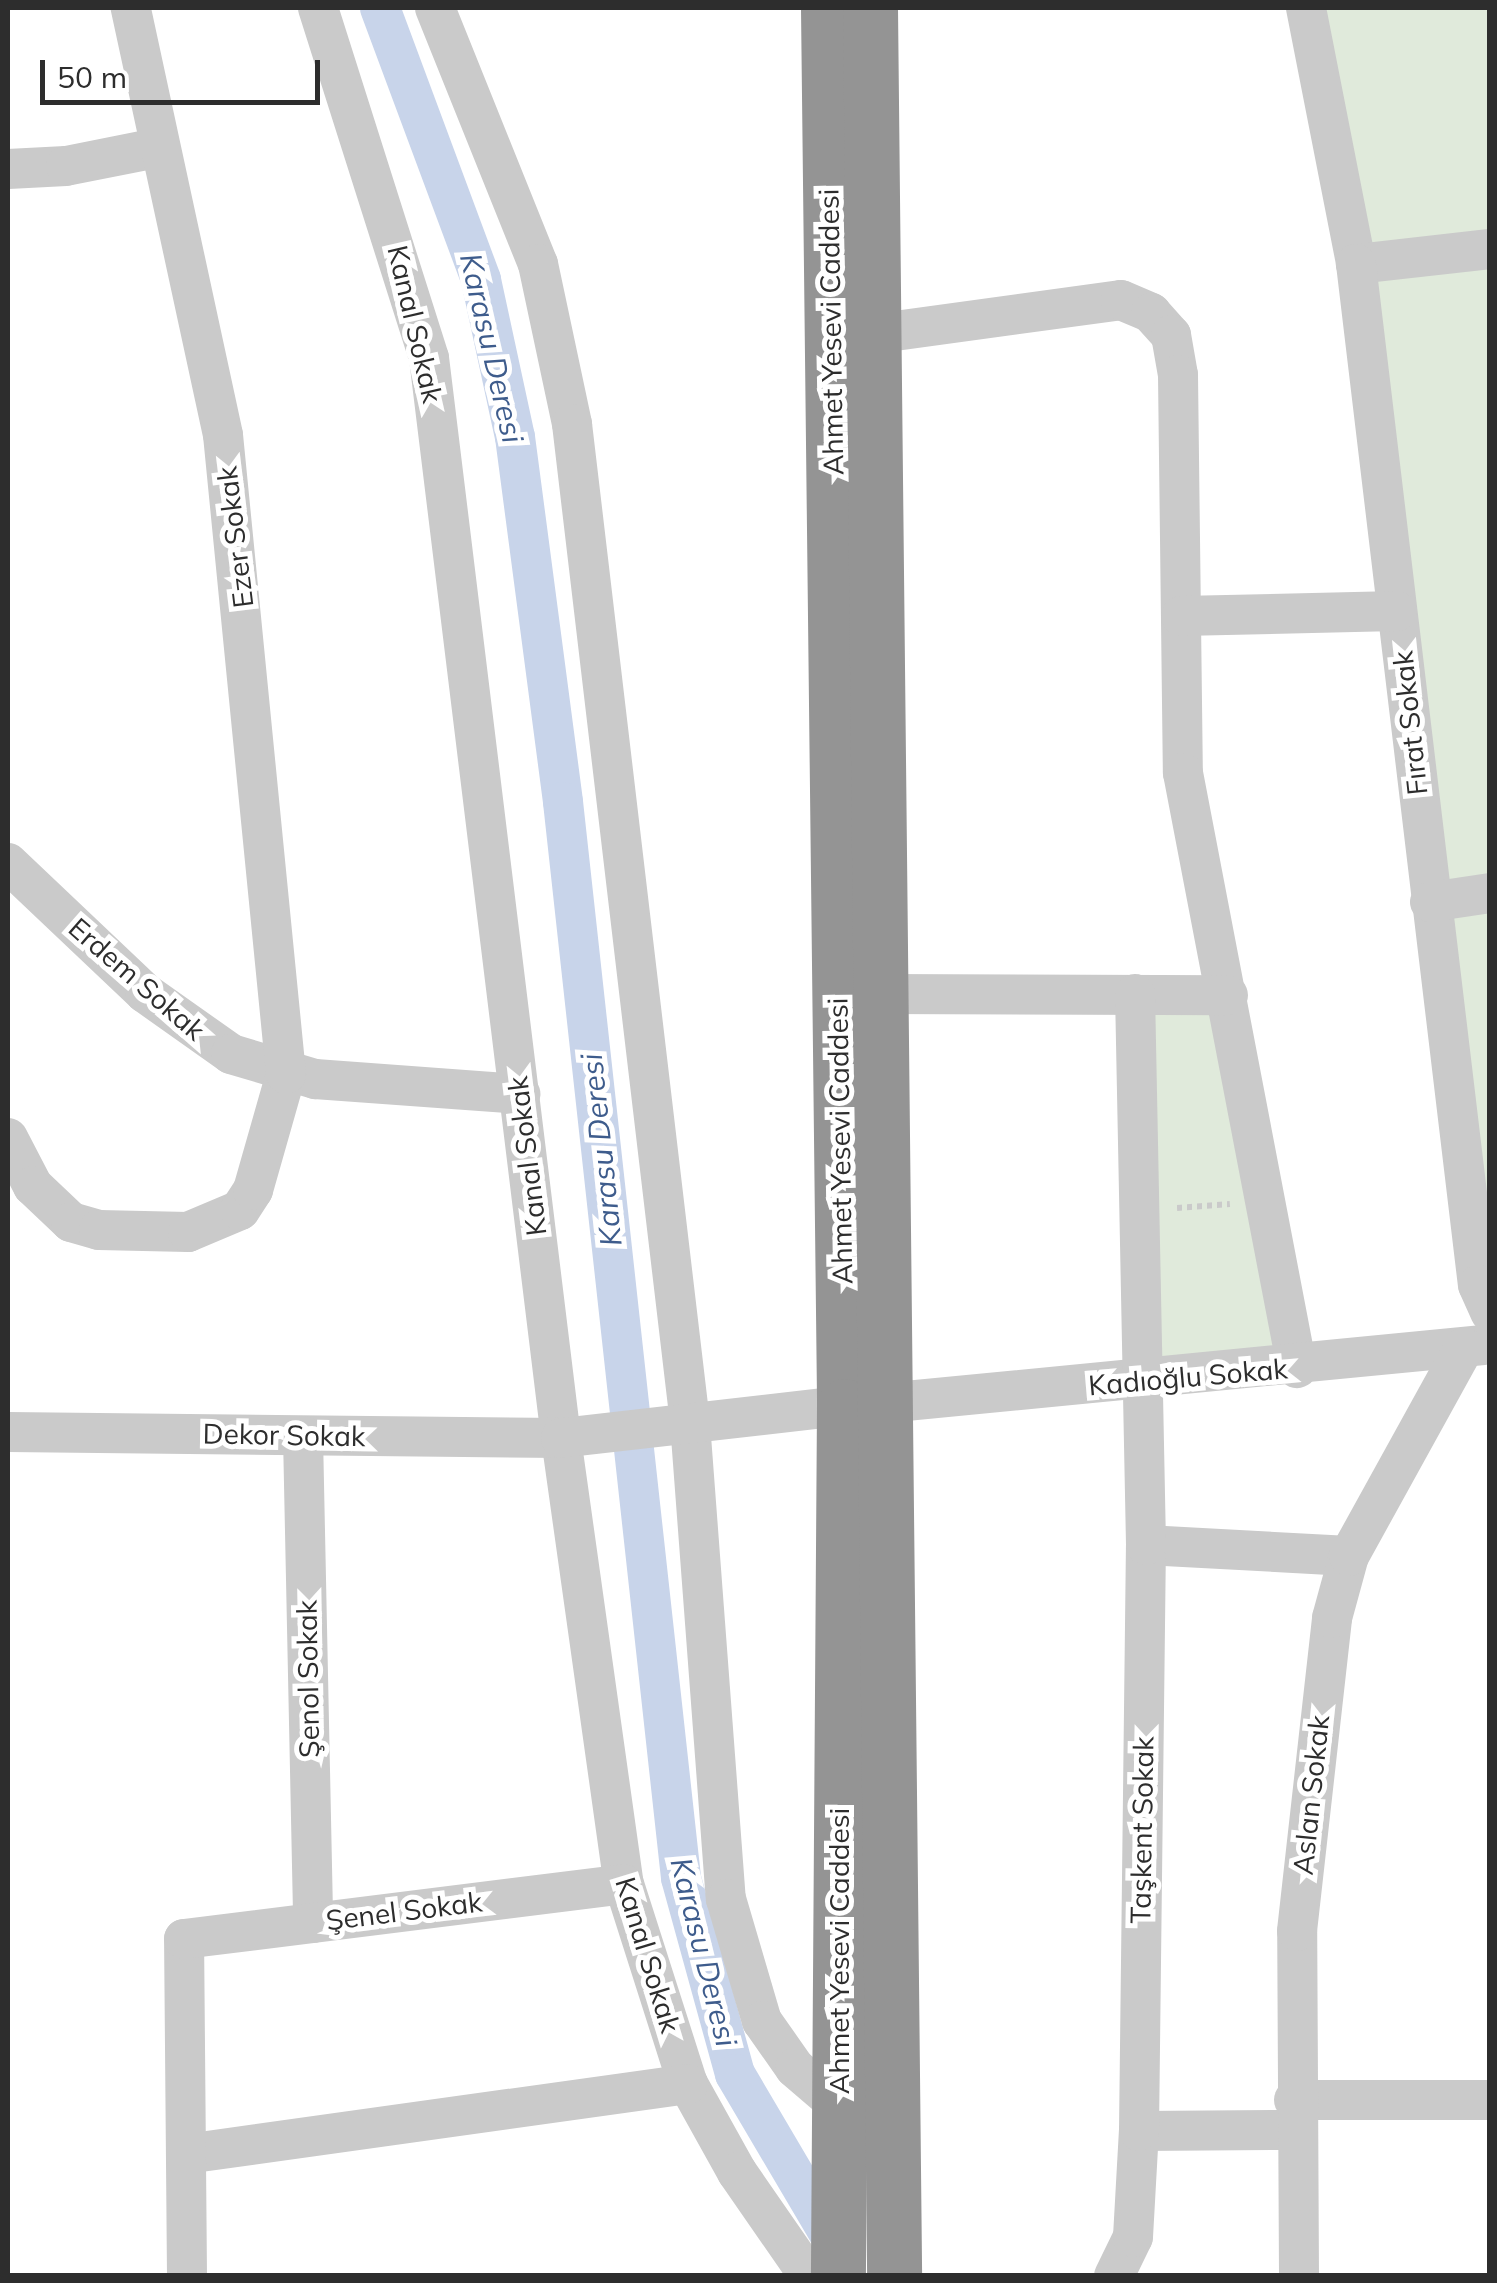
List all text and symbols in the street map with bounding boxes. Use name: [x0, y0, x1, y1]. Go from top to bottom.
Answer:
scale bar: [45, 40, 325, 102]
text: 50 m: [57, 58, 127, 96]
street label: Ahmet Yesevi Caddesi: [812, 188, 850, 476]
street label: Kanal Sokak: [381, 242, 449, 406]
water label: Karasu Deresi: [453, 250, 531, 446]
street label: Ezer Sokak: [210, 464, 260, 610]
street label: Fırat Sokak: [1386, 649, 1434, 797]
street label: Erdem Sokak: [62, 911, 212, 1047]
street label: Ahmet Yesevi Caddesi: [821, 997, 859, 1285]
water label: Karasu Deresi: [573, 1052, 629, 1248]
street label: Kanal Sokak: [501, 1074, 553, 1238]
street label: Kadıoğlu Sokak: [1087, 1352, 1289, 1402]
street label: Dekor Sokak: [202, 1417, 366, 1453]
street label: Şenol Sokak: [290, 1600, 326, 1758]
street label: Aslan Sokak: [1286, 1713, 1336, 1877]
street label: Taşkent Sokak: [1124, 1736, 1160, 1924]
street label: Ahmet Yesevi Caddesi: [822, 1808, 856, 2094]
water label: Karasu Deresi: [663, 1854, 745, 2050]
street label: Kanal Sokak: [608, 1873, 688, 2037]
street label: Şenel Sokak: [324, 1885, 484, 1937]

